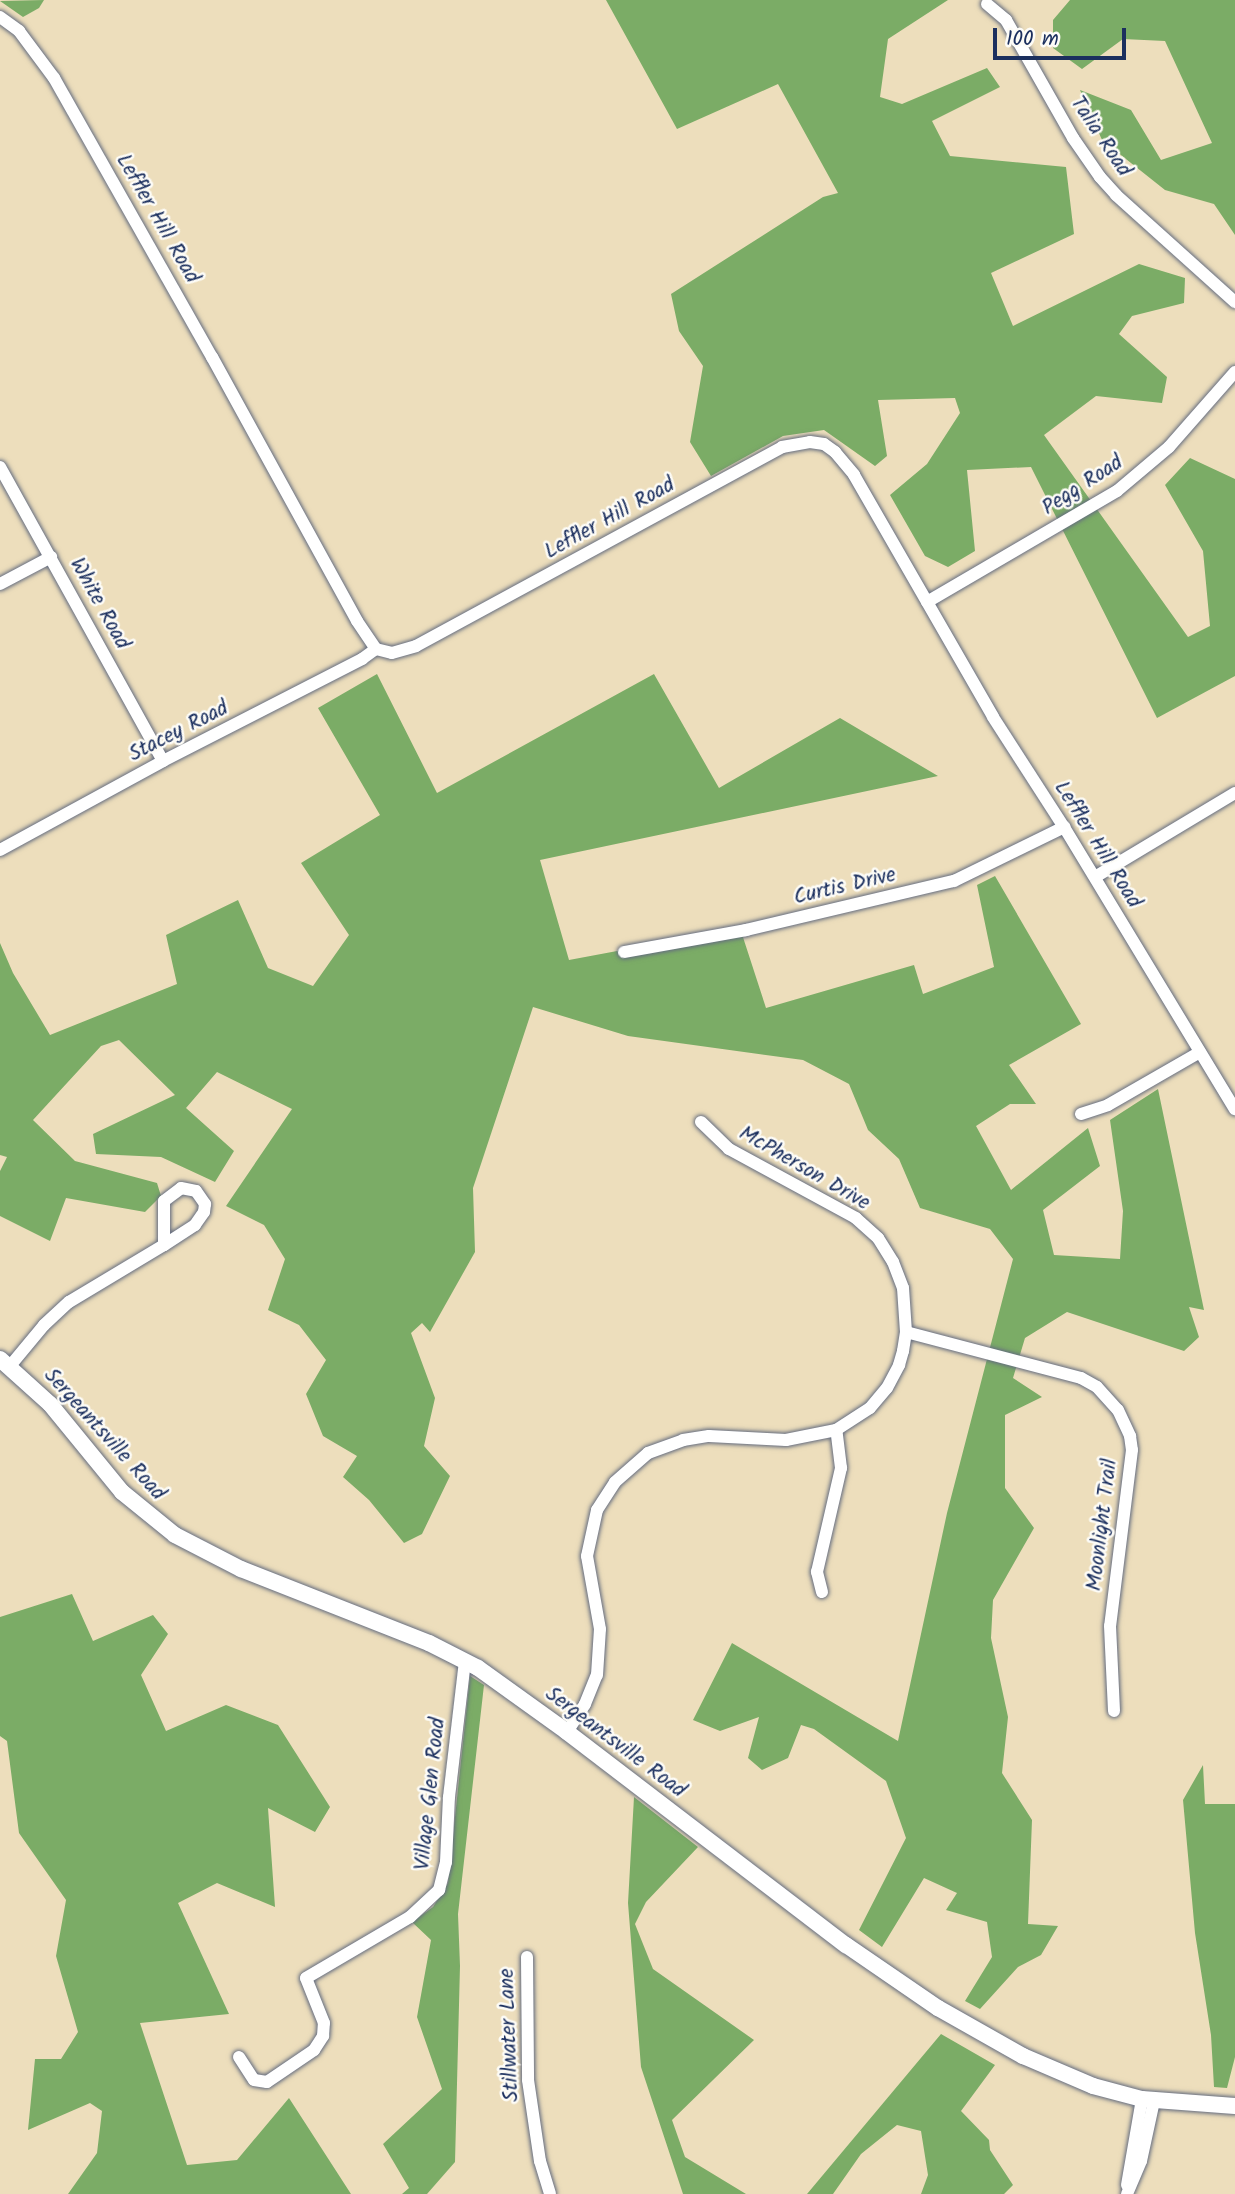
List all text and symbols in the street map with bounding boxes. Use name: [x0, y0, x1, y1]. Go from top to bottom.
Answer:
scale bar: [997, 14, 1130, 58]
text: 100 m: [1006, 23, 1059, 56]
street label: Talia Road: [1064, 92, 1136, 182]
street label: Leffler Hill Road: [110, 150, 204, 288]
street label: Pegg Road: [1038, 451, 1128, 521]
street label: Leffler Hill Road: [541, 473, 679, 565]
street label: White Road: [64, 554, 134, 654]
street label: Stacey Road: [125, 696, 233, 768]
street label: Leffler Hill Road: [1048, 777, 1146, 913]
street label: Curtis Drive: [792, 863, 898, 911]
street label: McPherson Drive: [734, 1121, 874, 1217]
street label: Sergeantsville Road: [38, 1364, 170, 1506]
street label: Moonlight Trail: [1082, 1458, 1124, 1592]
street label: Sergeantsville Road: [540, 1682, 690, 1804]
street label: Village Glen Road: [410, 1716, 452, 1872]
street label: Stillwater Lane: [495, 1968, 525, 2102]

